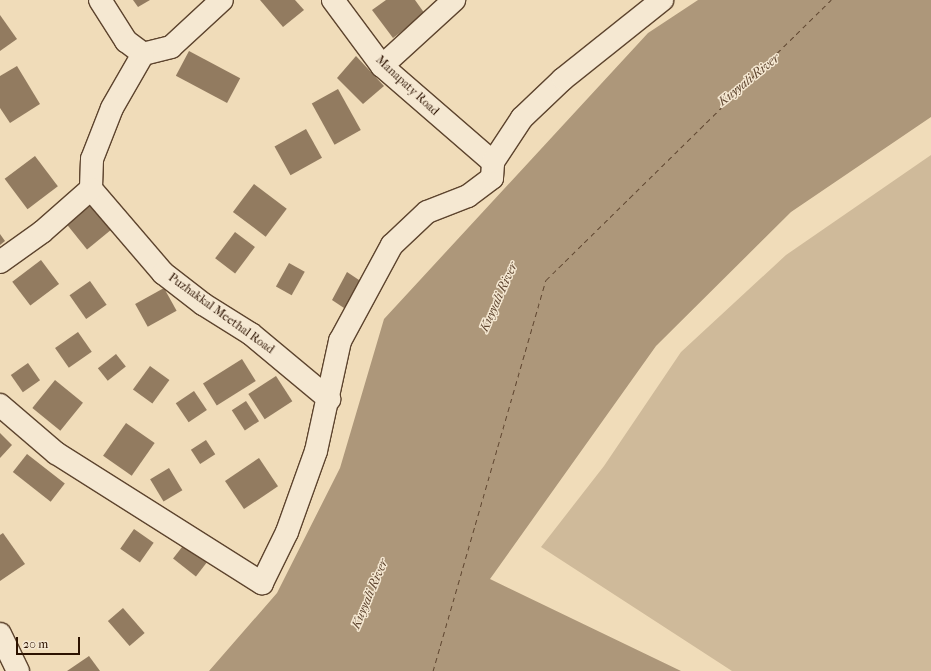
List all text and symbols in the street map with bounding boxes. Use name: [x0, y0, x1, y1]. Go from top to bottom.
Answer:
water label: Kuyyali River: [715, 50, 783, 110]
street label: Manapaty Road: [372, 53, 442, 119]
water label: Kuyyali River: [477, 260, 521, 334]
street label: Puzhakkal Meethal Road: [165, 271, 277, 357]
water label: Kuyyali River: [348, 557, 392, 631]
scale bar: [18, 629, 82, 655]
text: 20 m: [23, 637, 48, 651]

